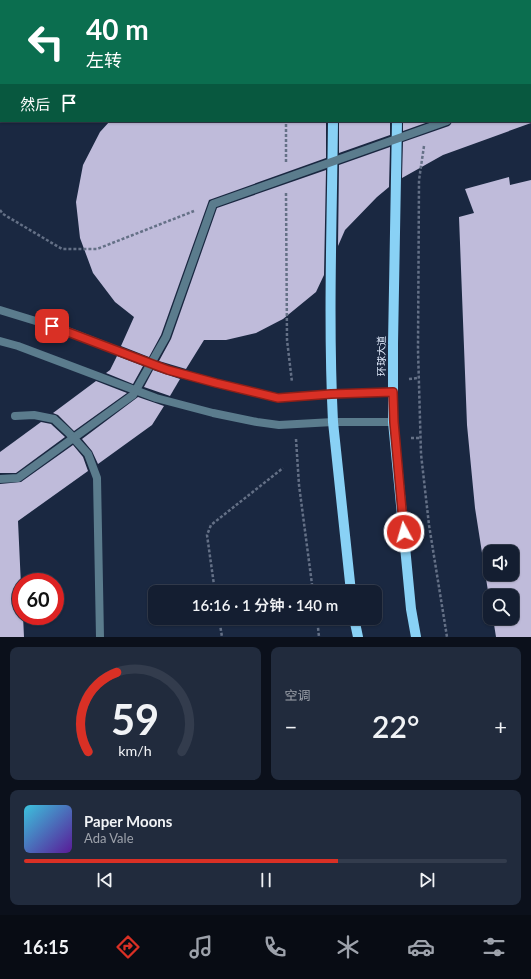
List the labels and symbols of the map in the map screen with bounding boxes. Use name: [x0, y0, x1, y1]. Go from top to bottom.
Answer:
pin: [35, 309, 69, 343]
street label: 环球大道: [375, 336, 387, 376]
position arrow: [383, 511, 425, 553]
speed limit sign: 60: [12, 573, 64, 625]

